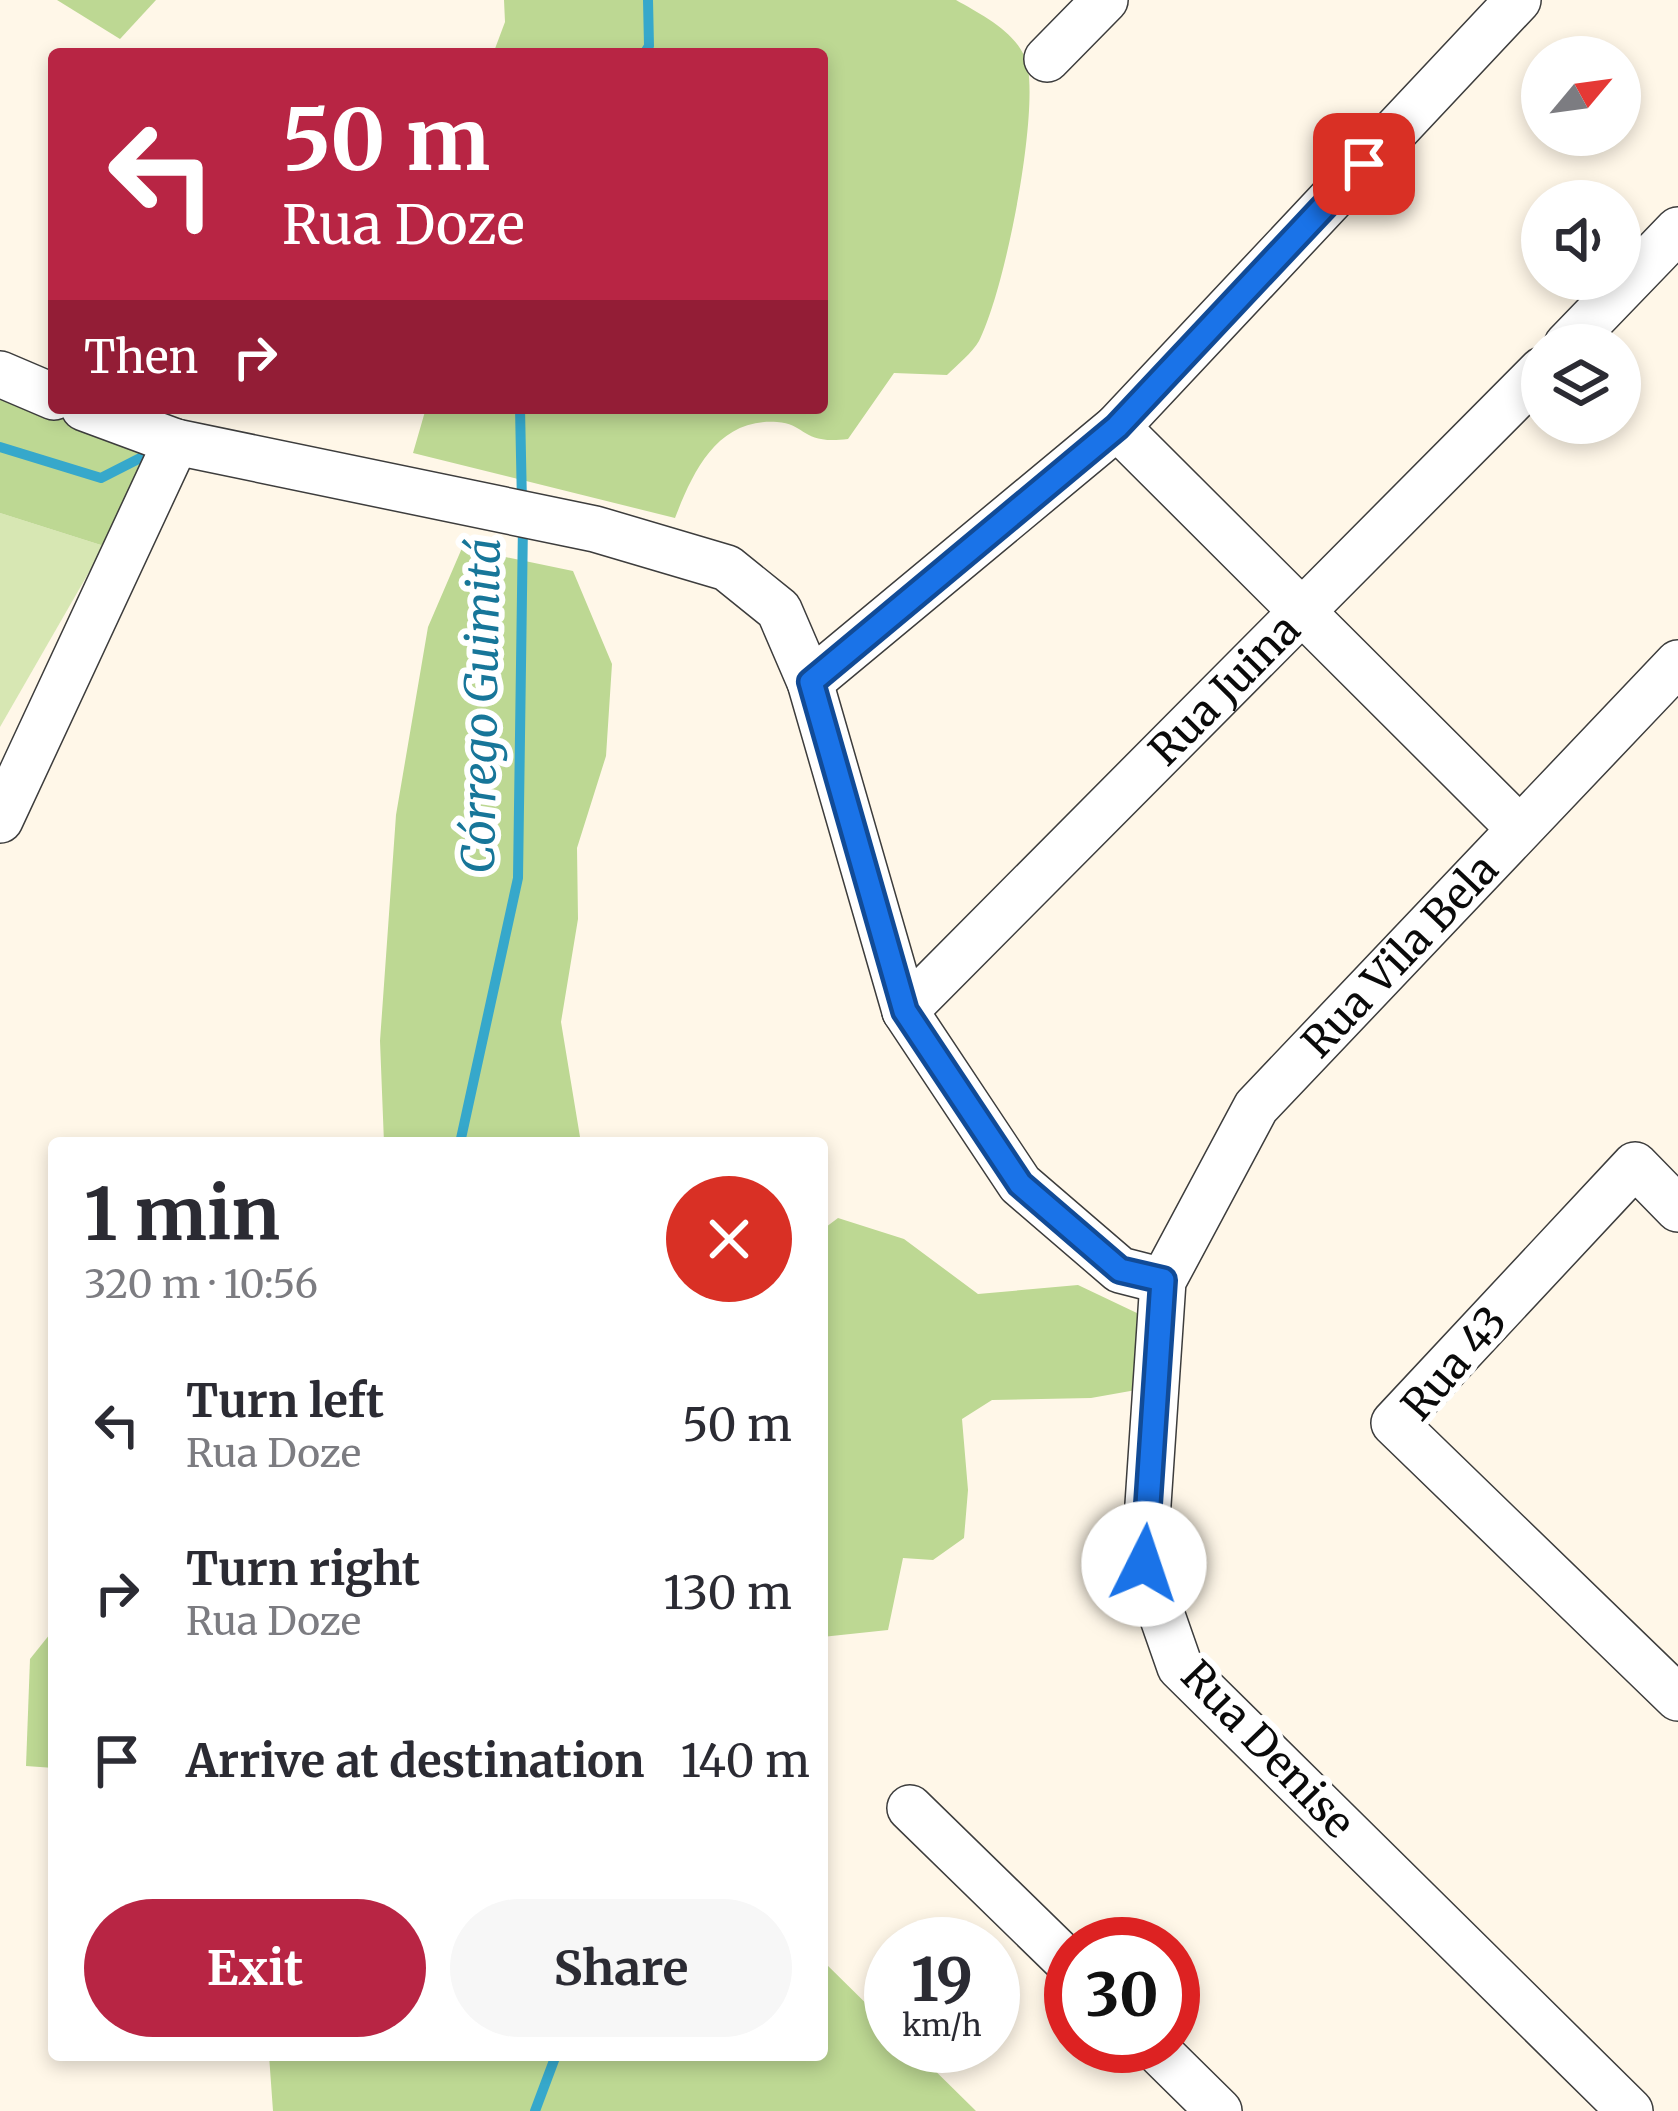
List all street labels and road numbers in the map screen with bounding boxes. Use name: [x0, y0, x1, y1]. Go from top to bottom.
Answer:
street label: Rua Juina: [1138, 603, 1310, 776]
street label: Rua Vila Bela: [1291, 843, 1509, 1068]
street label: Rua 43: [1391, 1295, 1517, 1431]
street label: Rua Denise: [1171, 1650, 1365, 1848]

